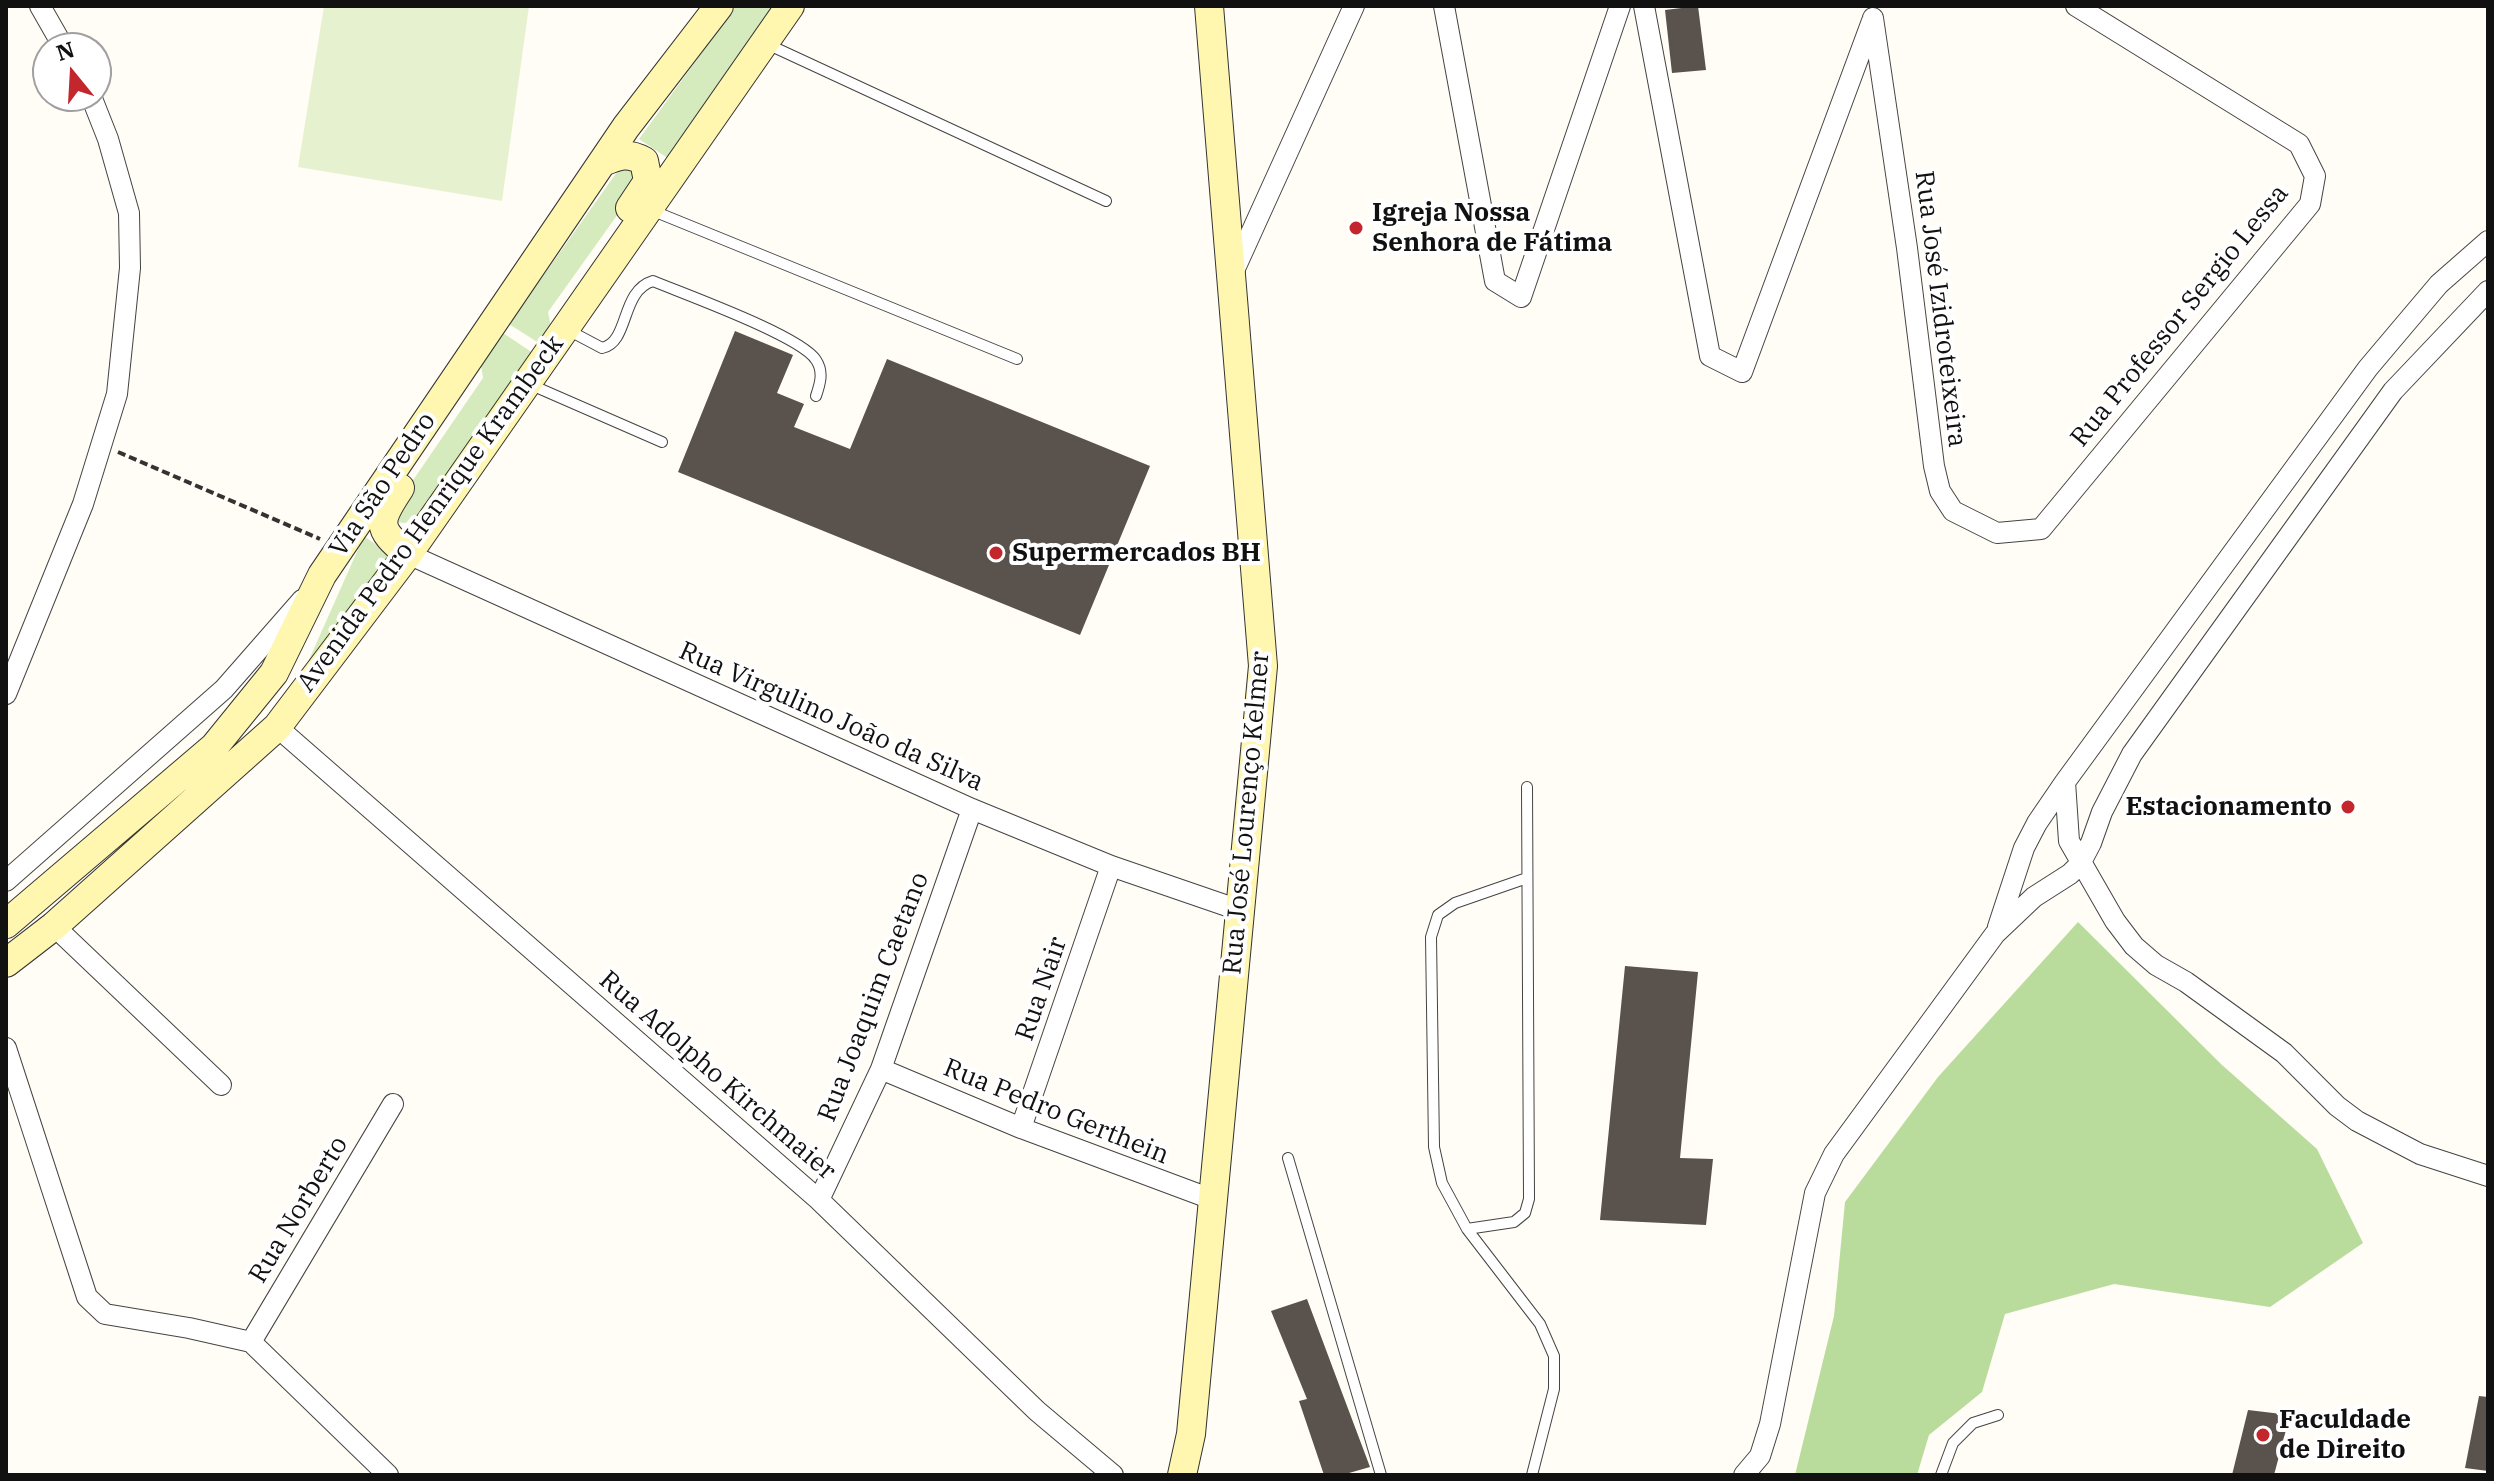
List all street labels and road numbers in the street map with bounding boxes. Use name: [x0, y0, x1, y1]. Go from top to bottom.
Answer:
street label: Rua José Izidroteixeira: [1908, 169, 1972, 449]
street label: Rua Professor Sergio Lessa: [2065, 179, 2295, 453]
street label: Avenida Pedro Henrique Krambeck: [291, 330, 571, 698]
street label: Via São Pedro: [323, 407, 443, 563]
street label: Rua Virgulino João da Silva: [674, 636, 988, 798]
street label: Rua José Lourenço Kelmer: [1217, 650, 1277, 976]
street label: Rua Joaquim Caetano: [812, 868, 936, 1126]
street label: Rua Nair: [1010, 933, 1074, 1045]
street label: Rua Adolpho Kirchmaier: [592, 965, 842, 1187]
street label: Rua Pedro Gerthein: [939, 1053, 1173, 1171]
street label: Rua Norberto: [243, 1131, 355, 1289]

